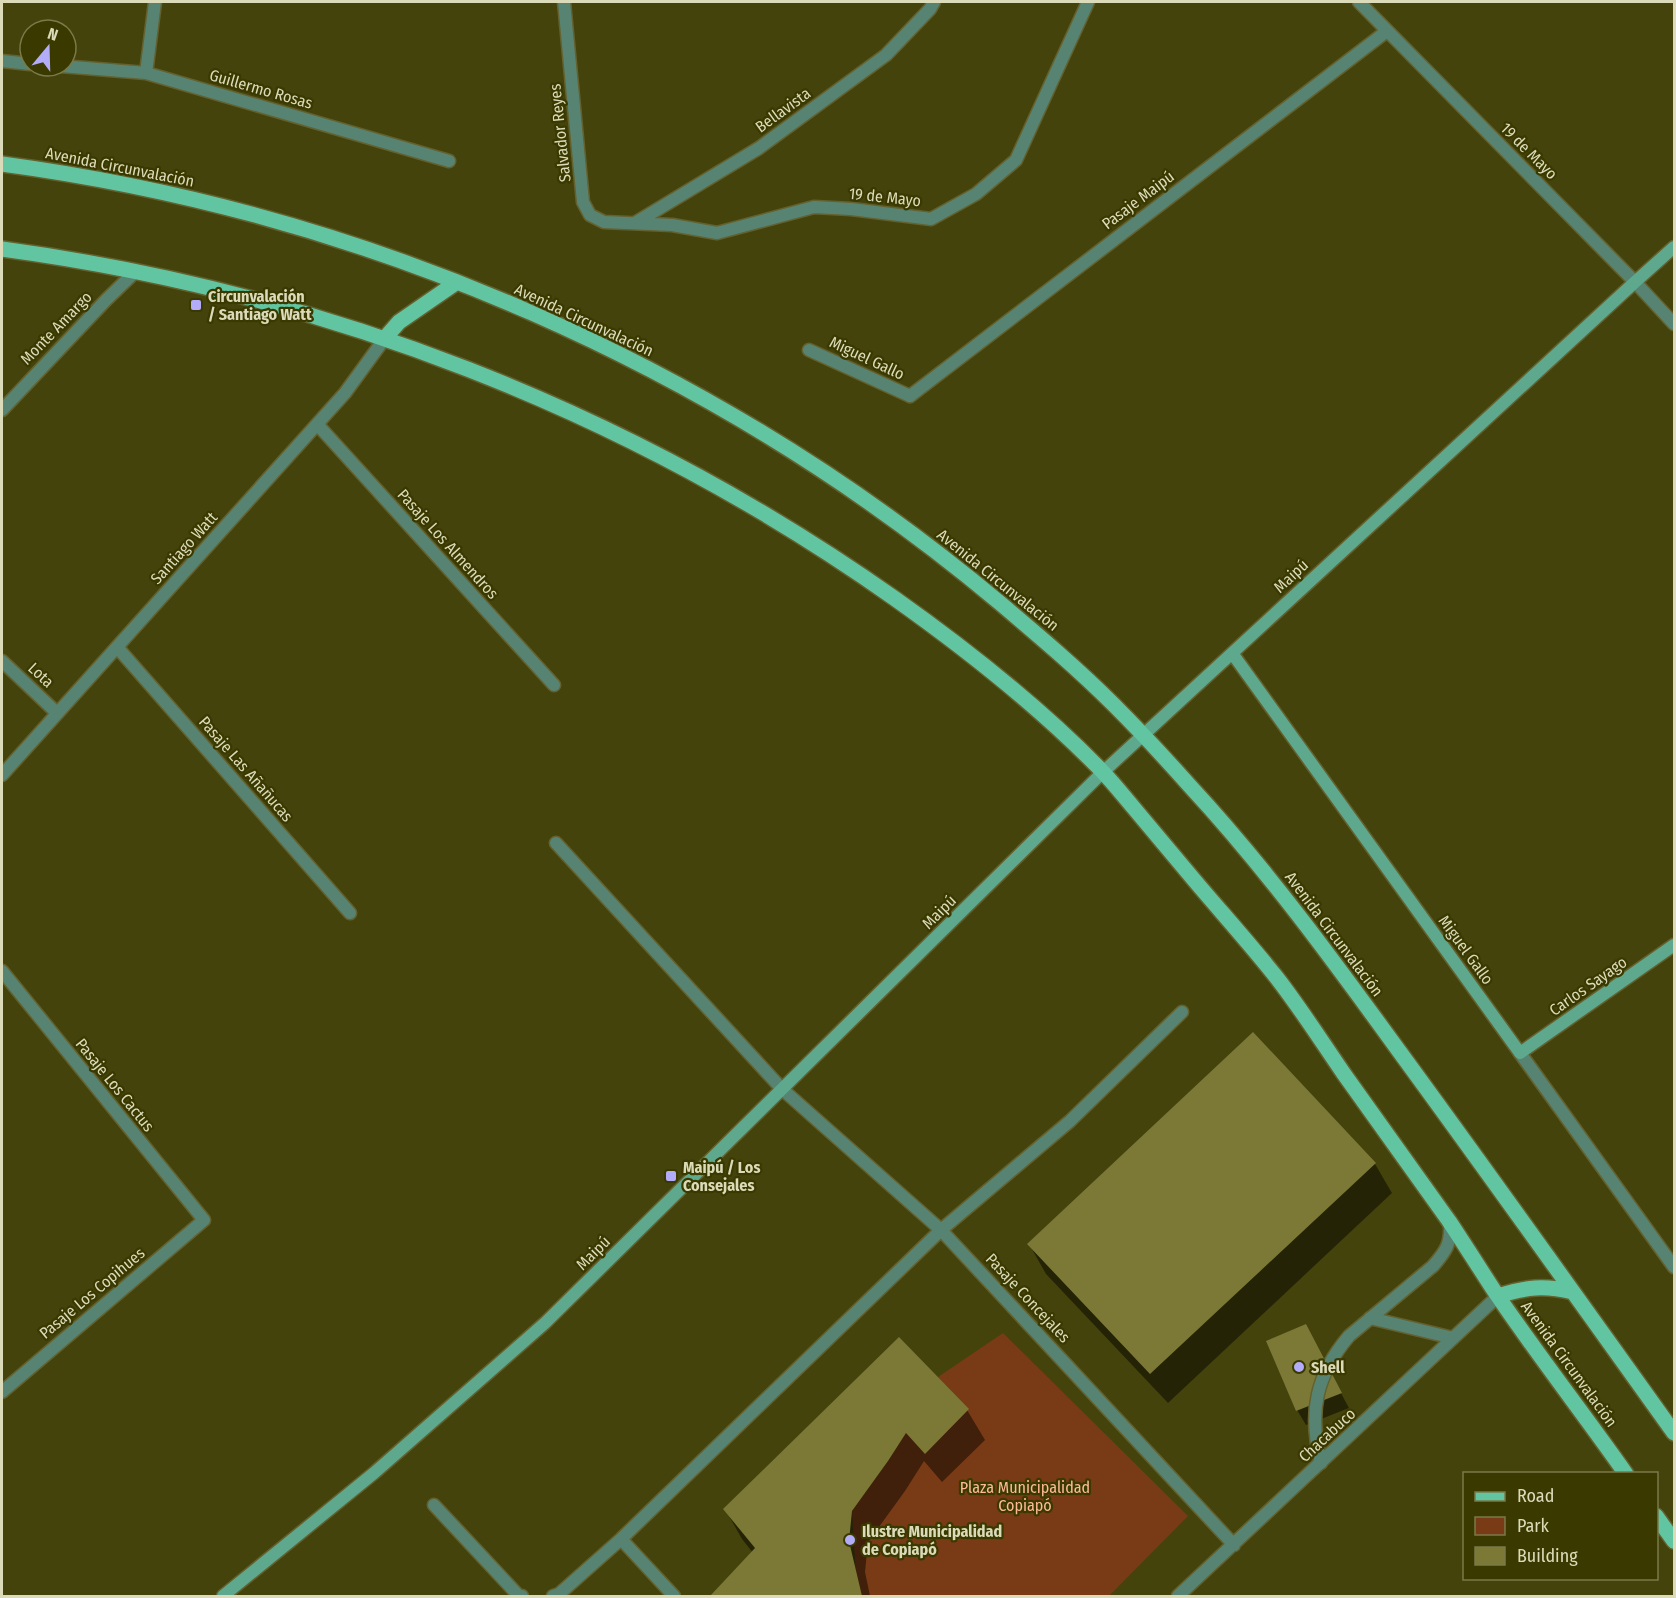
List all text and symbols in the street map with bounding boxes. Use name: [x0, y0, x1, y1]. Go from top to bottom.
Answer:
north arrow: [18, 18, 78, 78]
text: N: [45, 24, 60, 45]
street label: Guillermo Rosas: [207, 65, 315, 113]
street label: Salvador Reyes: [545, 83, 575, 183]
street label: Bellavista: [752, 84, 814, 136]
street label: 19 de Mayo: [1497, 119, 1561, 183]
street label: Avenida Circunvalación: [44, 143, 196, 191]
street label: Pasaje Maipú: [1098, 167, 1178, 233]
street label: 19 de Mayo: [848, 184, 922, 210]
street label: Avenida Circunvalación: [512, 279, 656, 361]
street label: Monte Amargo: [16, 287, 96, 369]
place label: Circunvalación / Santiago Watt: [208, 287, 312, 324]
marker: Circunvalación / Santiago Watt: [189, 298, 203, 312]
street label: Miguel Gallo: [826, 332, 908, 384]
street label: Pasaje Los Almendros: [394, 485, 502, 603]
street label: Santiago Watt: [147, 507, 222, 588]
street label: Avenida Circunvalación: [933, 525, 1063, 635]
street label: Maipú: [1270, 555, 1312, 597]
street label: Lota: [24, 658, 58, 692]
street label: Pasaje Las Añañucas: [195, 712, 297, 826]
street label: Avenida Circunvalación: [1281, 868, 1387, 1000]
street label: Maipú: [918, 891, 960, 933]
street label: Miguel Gallo: [1435, 912, 1497, 988]
street label: Carlos Sayago: [1546, 952, 1630, 1020]
street label: Pasaje Los Cactus: [72, 1035, 158, 1135]
place label: Maipú / Los Consejales: [683, 1158, 760, 1195]
marker: Maipú / Los Consejales: [664, 1169, 678, 1183]
street label: Maipú: [572, 1232, 614, 1274]
street label: Pasaje Los Copihues: [36, 1243, 149, 1343]
street label: Pasaje Concejales: [982, 1249, 1074, 1347]
street label: Avenida Circunvalación: [1517, 1297, 1621, 1431]
place label: Shell: [1311, 1358, 1345, 1377]
marker: Shell: [1292, 1360, 1306, 1374]
street label: Chacabuco: [1295, 1404, 1359, 1466]
legend: [1463, 1472, 1658, 1580]
park label: Plaza Municipalidad Copiapó: [960, 1478, 1090, 1515]
text: Road: [1517, 1485, 1554, 1507]
text: Park: [1517, 1515, 1550, 1537]
place label: Ilustre Municipalidad de Copiapó: [862, 1522, 1002, 1559]
marker: Ilustre Municipalidad de Copiapó: [843, 1533, 857, 1547]
text: Building: [1517, 1545, 1578, 1567]

